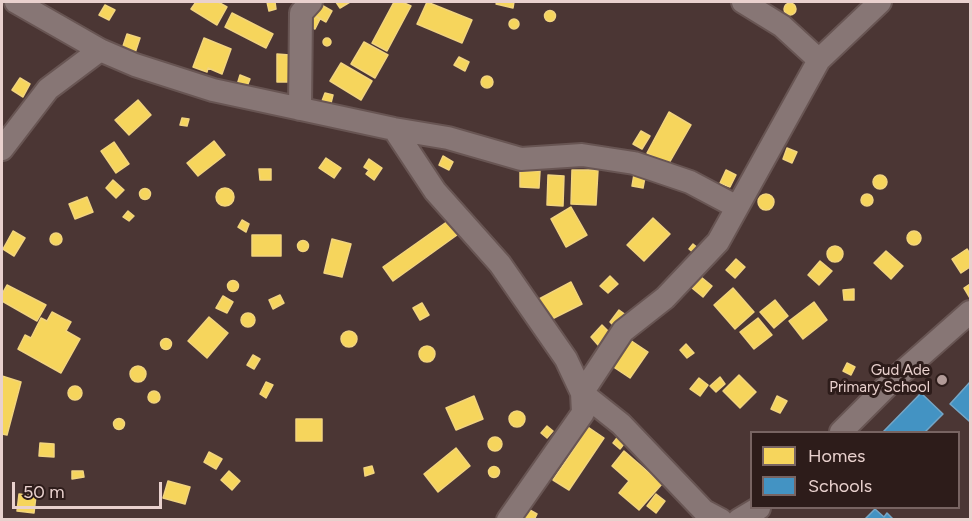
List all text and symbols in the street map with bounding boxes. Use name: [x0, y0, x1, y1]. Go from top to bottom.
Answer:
place label: Gud Ade Primary School: [829, 362, 930, 397]
marker: Gud Ade Primary School: [935, 373, 949, 387]
legend: [750, 431, 960, 509]
text: Homes: [808, 445, 866, 467]
scale bar: [15, 470, 165, 508]
text: Schools: [808, 475, 872, 497]
text: 50 m: [23, 481, 65, 503]

